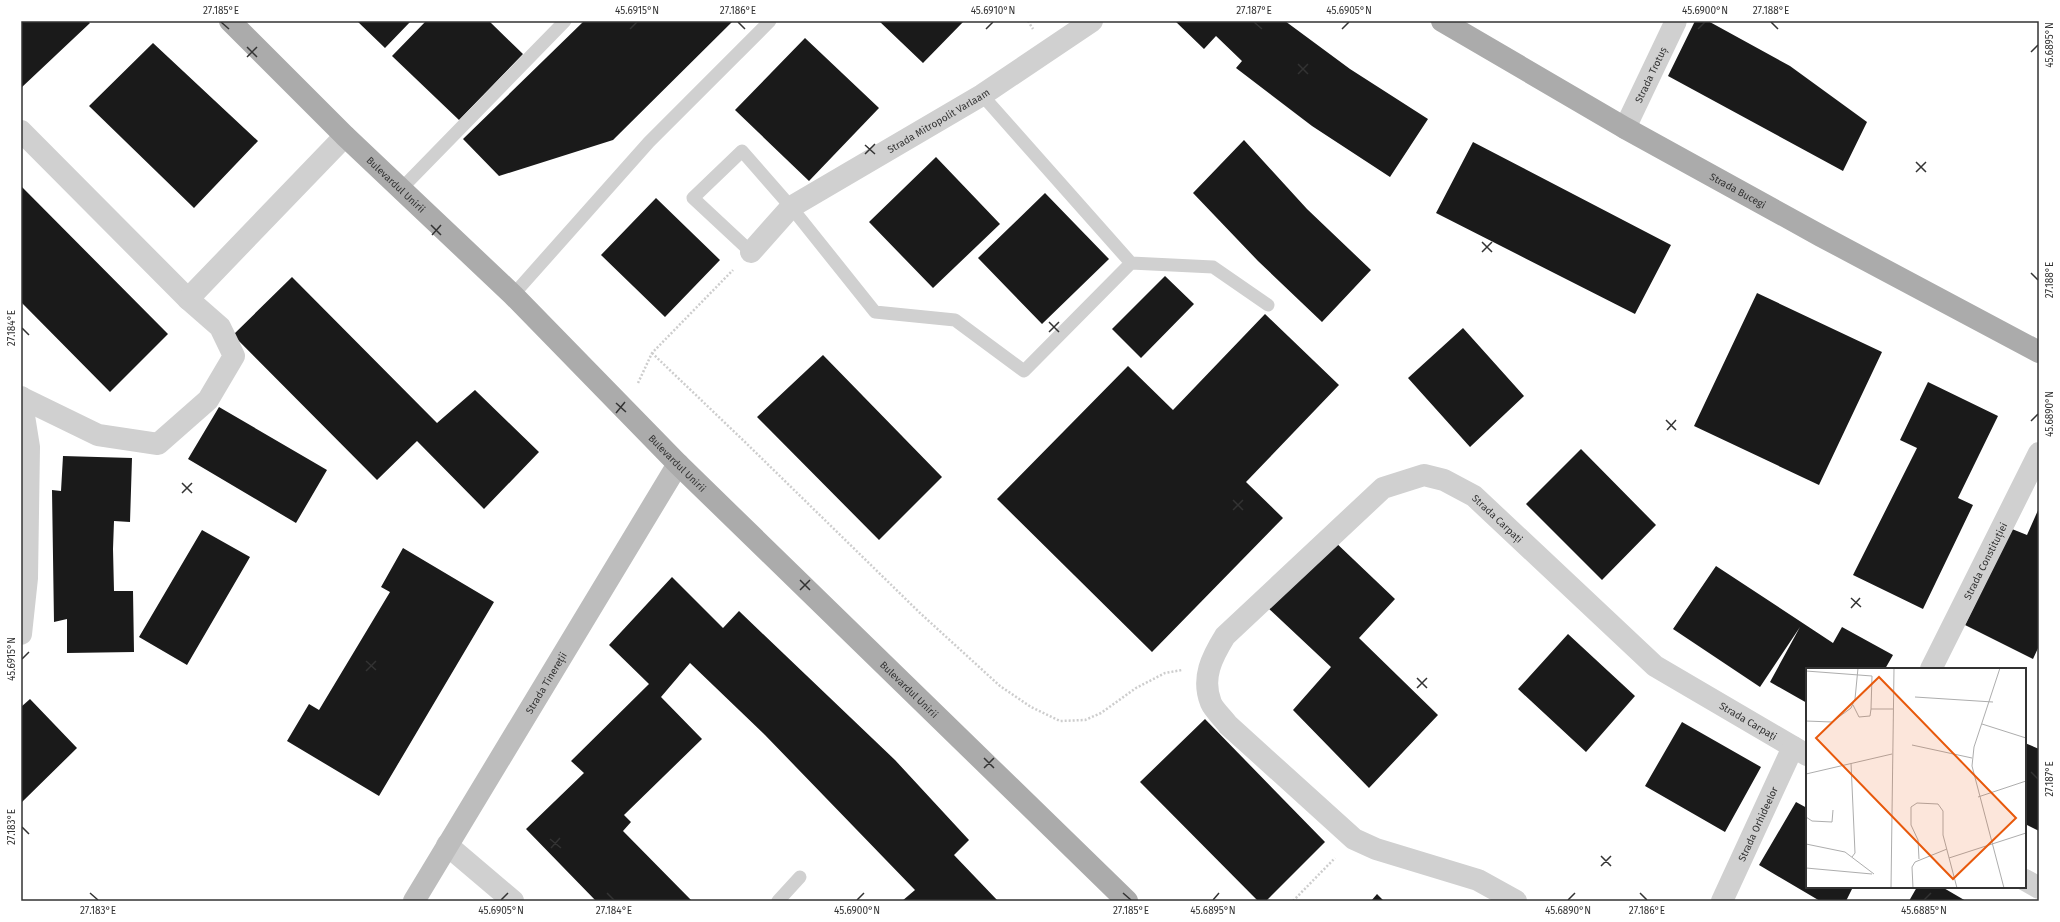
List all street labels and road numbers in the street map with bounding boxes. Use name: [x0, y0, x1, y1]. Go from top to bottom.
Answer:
street label: Strada Trotuș: [1633, 45, 1670, 105]
street label: Strada Mitropolit Varlaam: [886, 87, 992, 156]
street label: Bulevardul Unirii: [364, 155, 427, 216]
street label: Strada Bucegi: [1707, 171, 1768, 211]
street label: Bulevardul Unirii: [646, 432, 708, 495]
street label: Strada Carpați: [1469, 492, 1525, 546]
street label: Strada Constituției: [1962, 521, 2010, 602]
street label: Strada Tinereții: [524, 650, 570, 716]
street label: Bulevardul Unirii: [877, 659, 940, 721]
street label: Strada Carpați: [1717, 700, 1779, 743]
street label: Strada Orhideelor: [1736, 785, 1781, 864]

